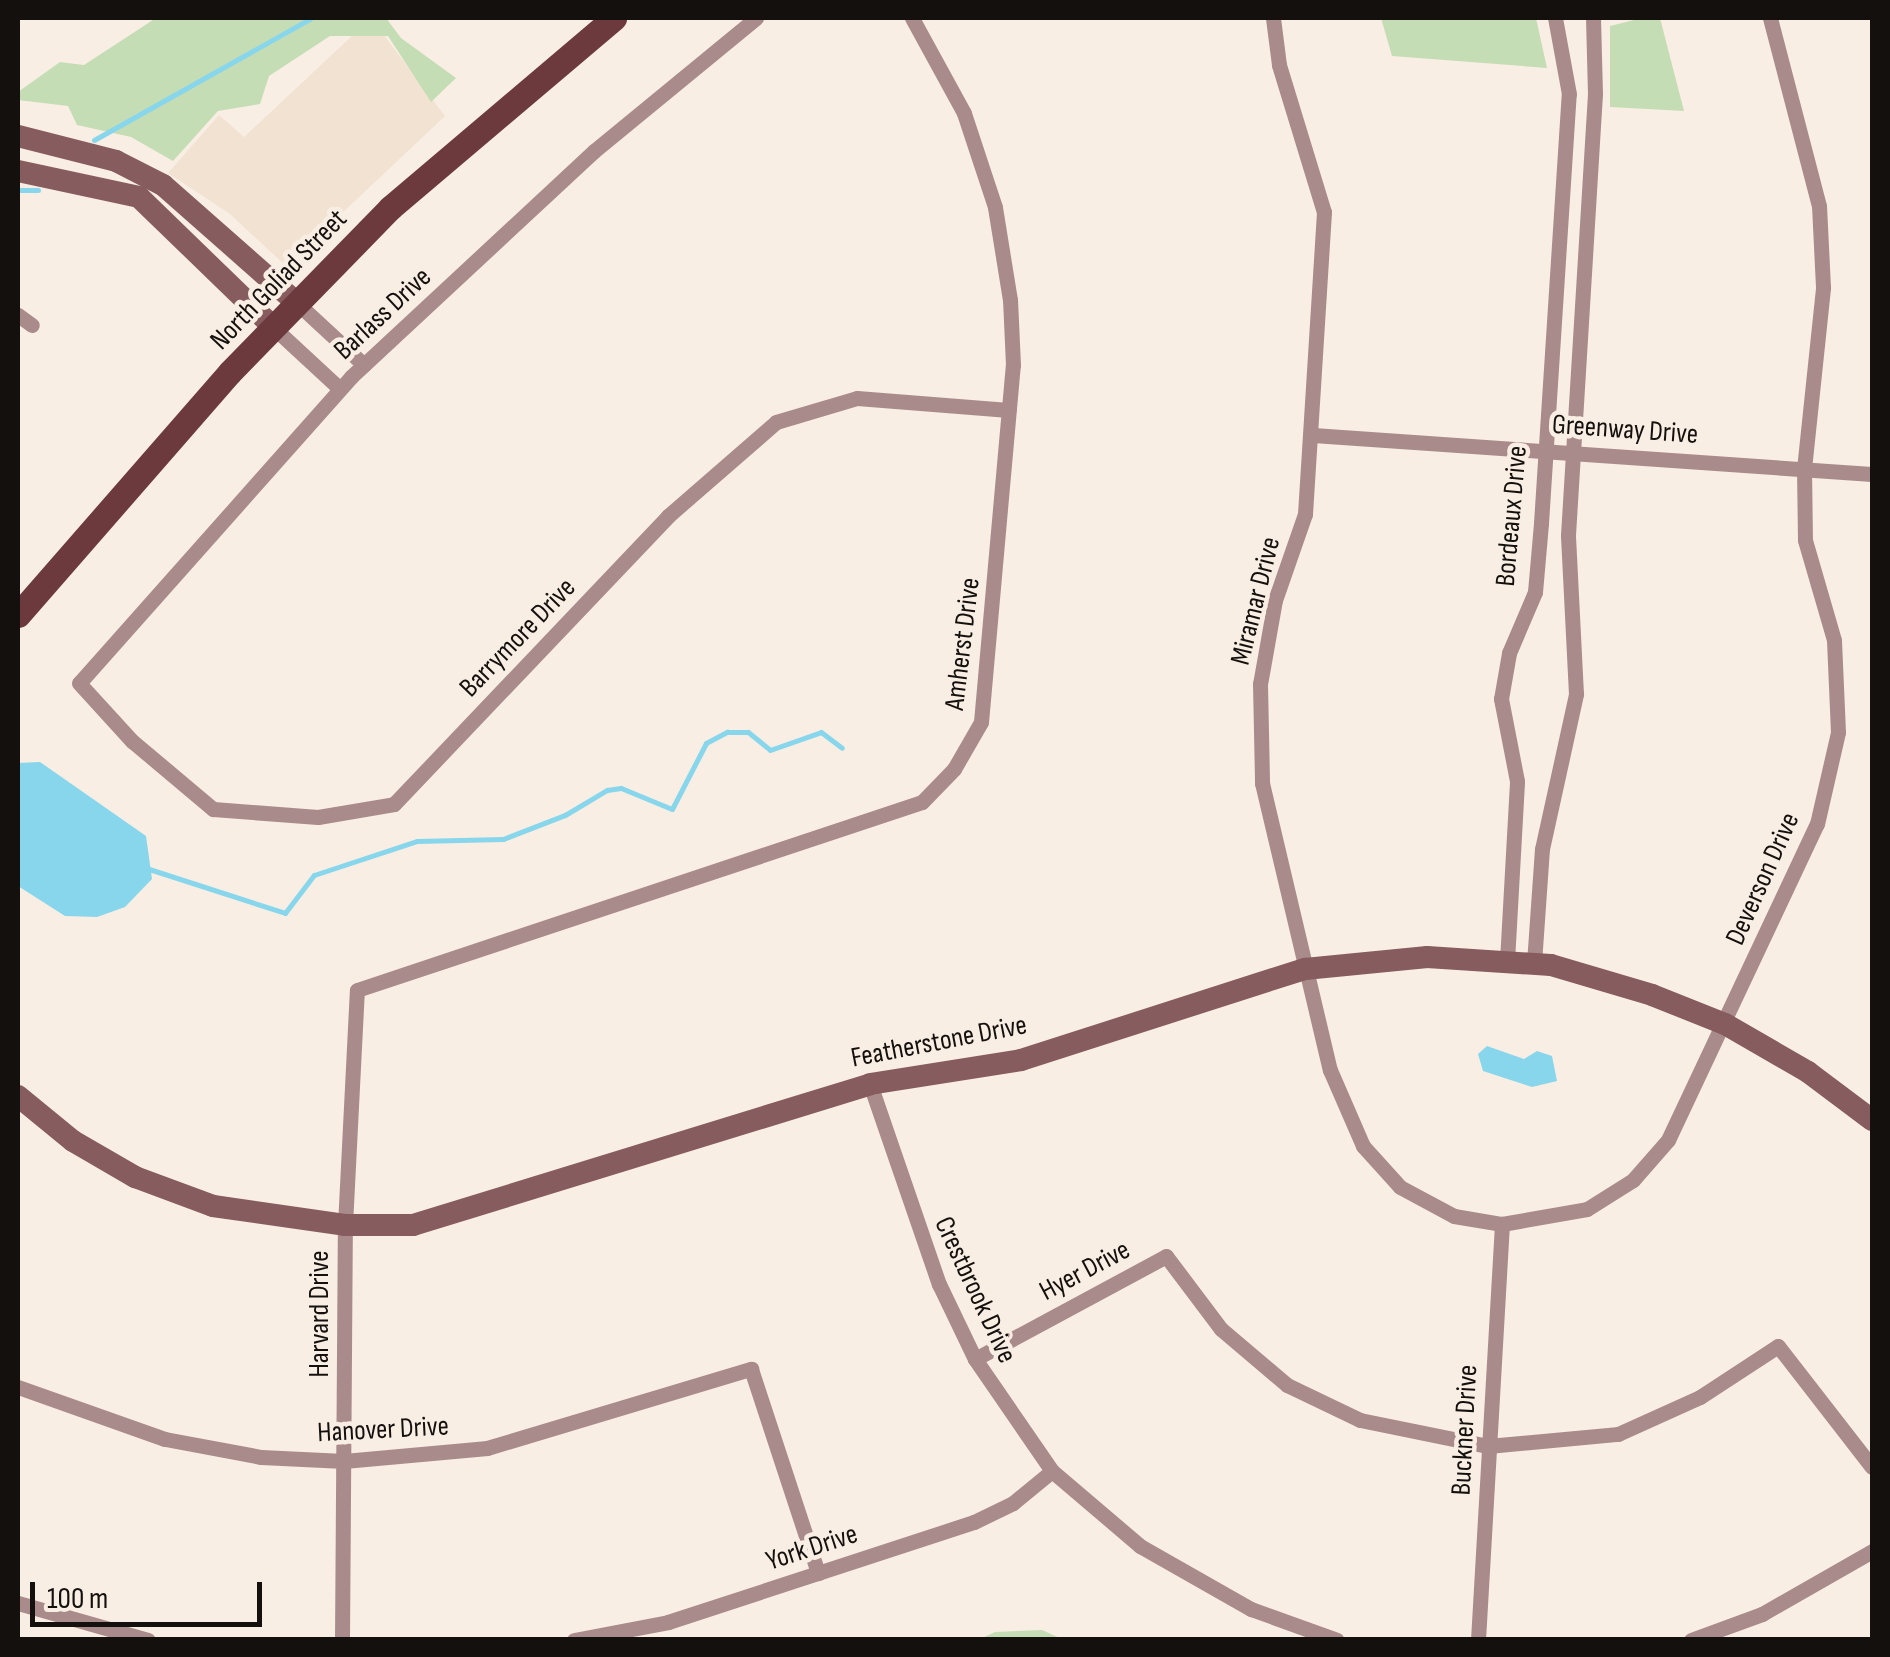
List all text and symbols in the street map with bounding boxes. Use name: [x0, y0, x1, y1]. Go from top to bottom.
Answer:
street label: North Goliad Street: [204, 203, 354, 357]
street label: Barlass Drive: [327, 261, 439, 367]
street label: Greenway Drive: [1551, 408, 1699, 452]
street label: Bordeaux Drive: [1489, 444, 1535, 588]
street label: Miramar Drive: [1224, 534, 1288, 668]
street label: Barrymore Drive: [453, 572, 583, 704]
street label: Amherst Drive: [938, 576, 988, 712]
street label: Deverson Drive: [1719, 808, 1807, 950]
street label: Featherstone Drive: [848, 1009, 1030, 1075]
street label: Crestbrook Drive: [927, 1212, 1023, 1368]
street label: Hyer Drive: [1034, 1233, 1136, 1309]
street label: Harvard Drive: [303, 1250, 337, 1378]
street label: Buckner Drive: [1445, 1364, 1485, 1496]
street label: Hanover Drive: [316, 1410, 450, 1450]
street label: York Drive: [762, 1518, 862, 1578]
scale bar: [35, 1562, 268, 1624]
text: 100 m: [47, 1581, 108, 1617]

